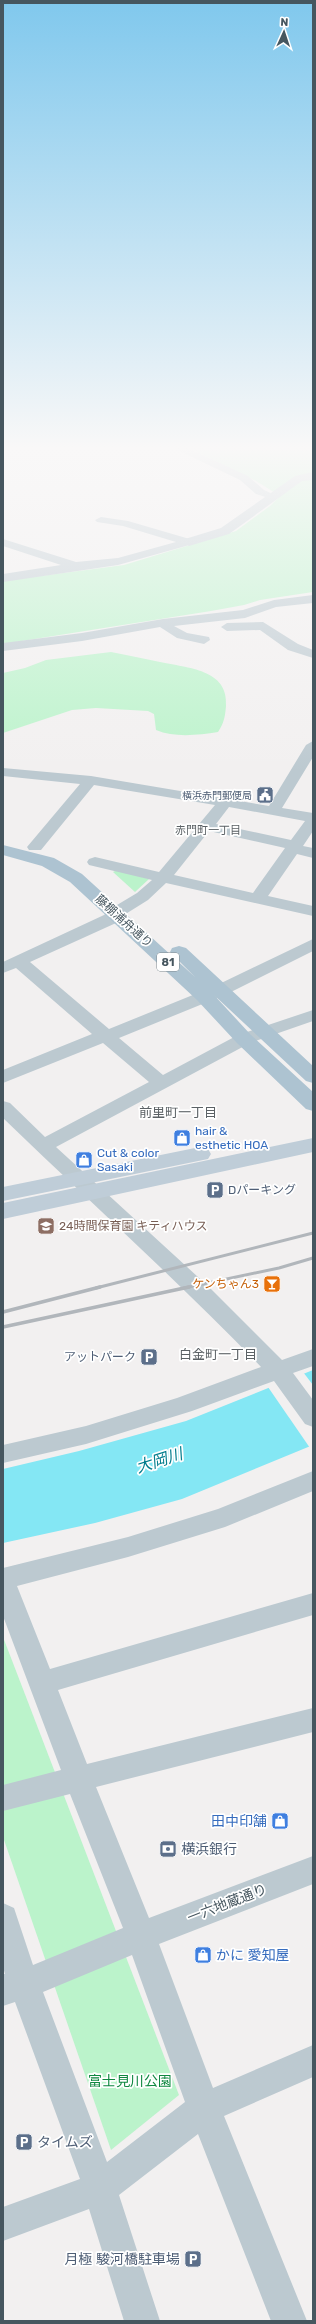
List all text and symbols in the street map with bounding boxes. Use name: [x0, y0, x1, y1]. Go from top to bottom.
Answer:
north arrow: [264, 12, 304, 52]
text: N: [280, 16, 289, 29]
public building icon: 横浜赤門郵便局: [255, 785, 275, 805]
place label: 横浜赤門郵便局: [182, 790, 252, 802]
district label: 赤門町一丁目: [175, 824, 241, 837]
street label: 藤棚浦舟通り: [93, 892, 155, 950]
road number: 81: [157, 953, 179, 971]
district label: 前里町一丁目: [139, 1105, 217, 1120]
place label: hair & esthetic HOA: [195, 1124, 268, 1152]
shop icon: hair & esthetic HOA: [172, 1128, 192, 1148]
place label: Cut & color Sasaki: [97, 1146, 159, 1174]
shop icon: Cut & color Sasaki: [74, 1150, 94, 1170]
parking icon: Dパーキング: [205, 1180, 225, 1200]
place label: Dパーキング: [228, 1183, 296, 1197]
school or university icon: 24時間保育園 キティハウス: [36, 1216, 56, 1236]
place label: 24時間保育園 キティハウス: [59, 1219, 208, 1233]
bar icon: ケンちゃん3: [262, 1274, 282, 1294]
place label: ケンちゃん3: [192, 1277, 259, 1291]
parking icon: アットパーク: [139, 1347, 159, 1367]
district label: 白金町一丁目: [179, 1347, 257, 1362]
place label: アットパーク: [64, 1350, 136, 1364]
water label: 大岡川: [133, 1443, 187, 1477]
shop icon: 田中印舗: [270, 1811, 290, 1831]
place label: 田中印舗: [211, 1813, 267, 1830]
bank icon: 横浜銀行: [158, 1839, 178, 1859]
place label: 横浜銀行: [181, 1841, 237, 1858]
street label: 一六地蔵通り: [185, 1880, 269, 1926]
shop icon: かに 愛知屋: [193, 1945, 213, 1965]
place label: かに 愛知屋: [216, 1947, 289, 1964]
park label: 富士見川公園: [88, 2073, 172, 2090]
parking icon: タイムズ: [14, 2132, 34, 2152]
place label: タイムズ: [37, 2134, 93, 2151]
parking icon: 月極 駿河橋駐車場: [183, 2249, 203, 2269]
place label: 月極 駿河橋駐車場: [65, 2251, 180, 2268]

